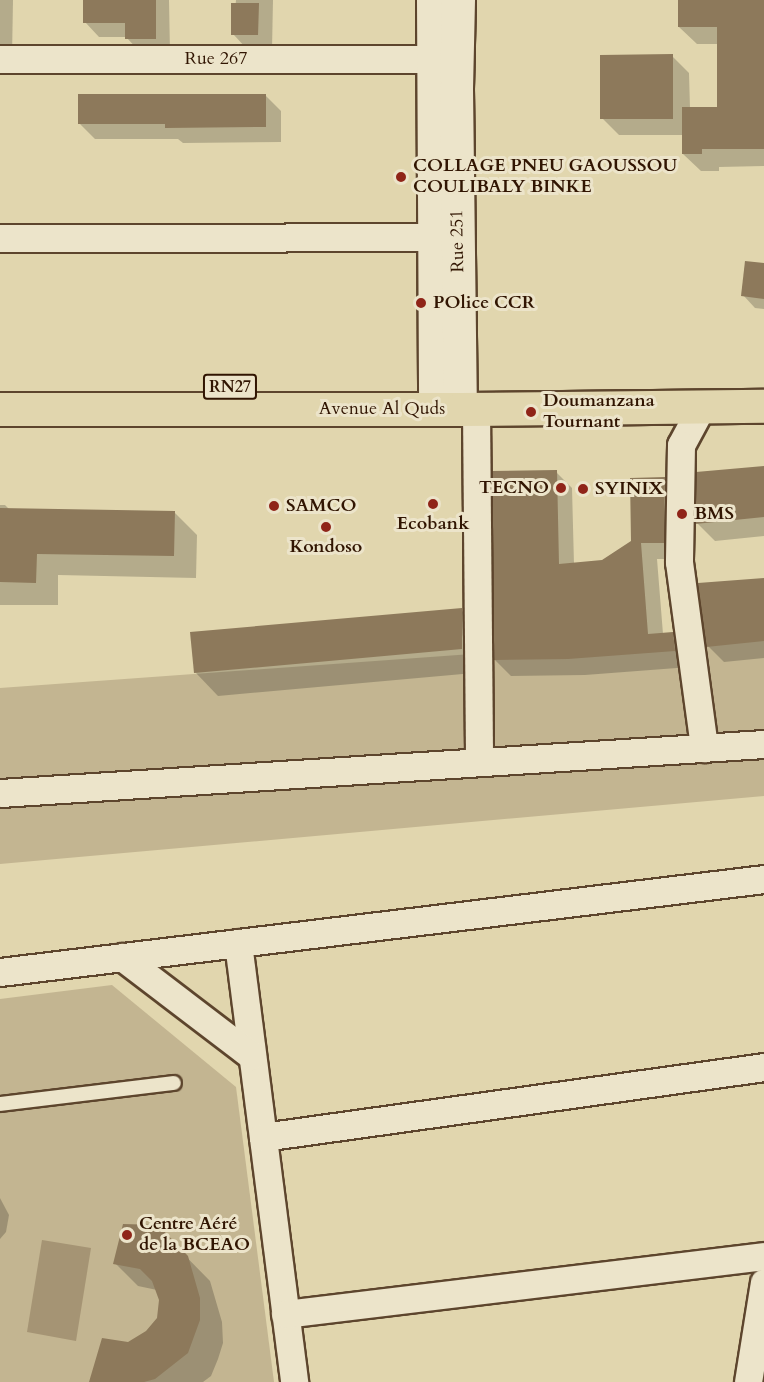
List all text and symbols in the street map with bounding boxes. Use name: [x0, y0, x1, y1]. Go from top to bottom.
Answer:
street label: Rue 267: [184, 48, 248, 70]
place label: COLLAGE PNEU GAOUSSOU COULIBALY BINKE: [413, 156, 677, 198]
marker: COLLAGE PNEU GAOUSSOU COULIBALY BINKE: [394, 170, 408, 184]
street label: Rue 251: [447, 209, 469, 273]
place label: POlice CCR: [433, 292, 535, 314]
marker: POlice CCR: [414, 296, 428, 310]
road number: RN27: [202, 374, 258, 400]
place label: Doumanzana Tournant: [543, 391, 655, 434]
street label: Avenue Al Quds: [319, 398, 445, 420]
marker: Doumanzana Tournant: [524, 405, 538, 419]
place label: TECNO: [479, 477, 549, 499]
place label: SYINIX: [595, 478, 664, 500]
marker: TECNO: [554, 481, 568, 495]
marker: SYINIX: [576, 482, 590, 496]
place label: SAMCO: [286, 495, 357, 517]
marker: Ecobank: [426, 497, 440, 511]
marker: SAMCO: [267, 499, 281, 513]
place label: BMS: [694, 503, 734, 525]
marker: BMS: [675, 507, 689, 521]
place label: Ecobank: [397, 513, 469, 535]
marker: Kondoso: [319, 520, 333, 534]
place label: Kondoso: [290, 536, 362, 558]
place label: Centre Aéré de la BCEAO: [139, 1214, 250, 1256]
marker: Centre Aéré de la BCEAO: [120, 1228, 134, 1242]

